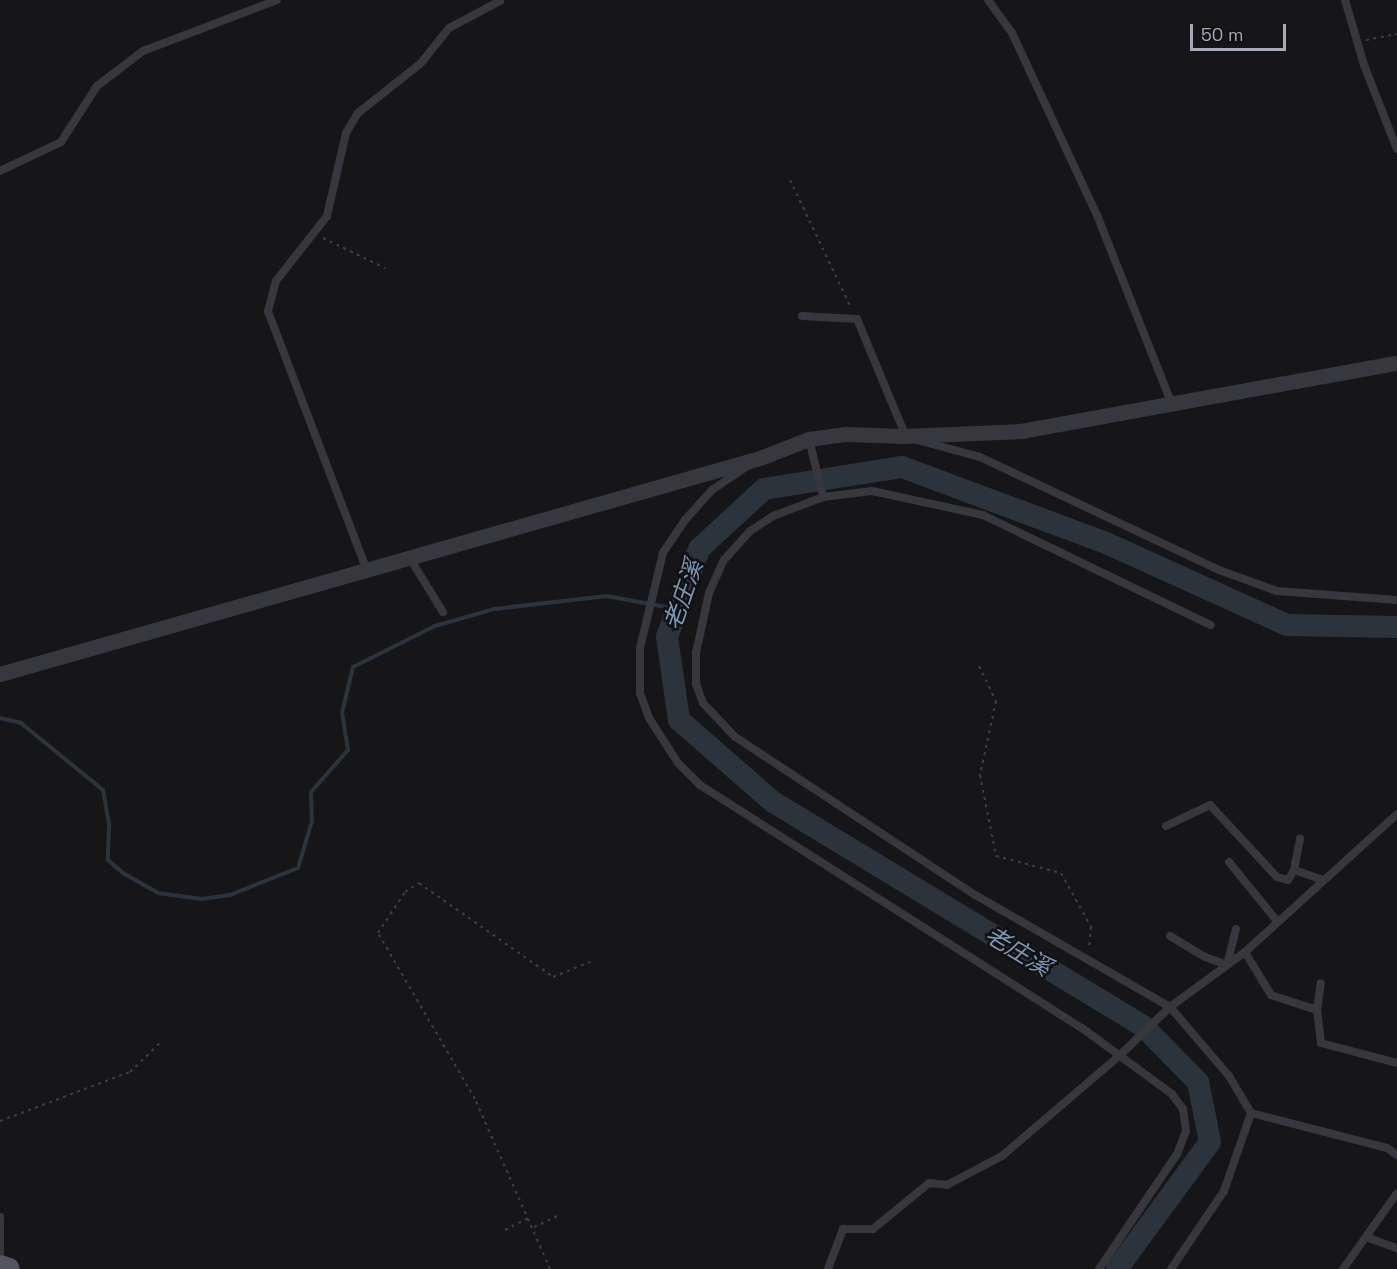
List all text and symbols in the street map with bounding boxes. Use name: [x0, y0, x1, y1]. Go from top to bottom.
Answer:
scale bar: [1193, 12, 1289, 50]
text: 50 m: [1201, 23, 1243, 46]
water label: 老庄溪: [658, 556, 708, 634]
water label: 老庄溪: [980, 920, 1056, 982]

